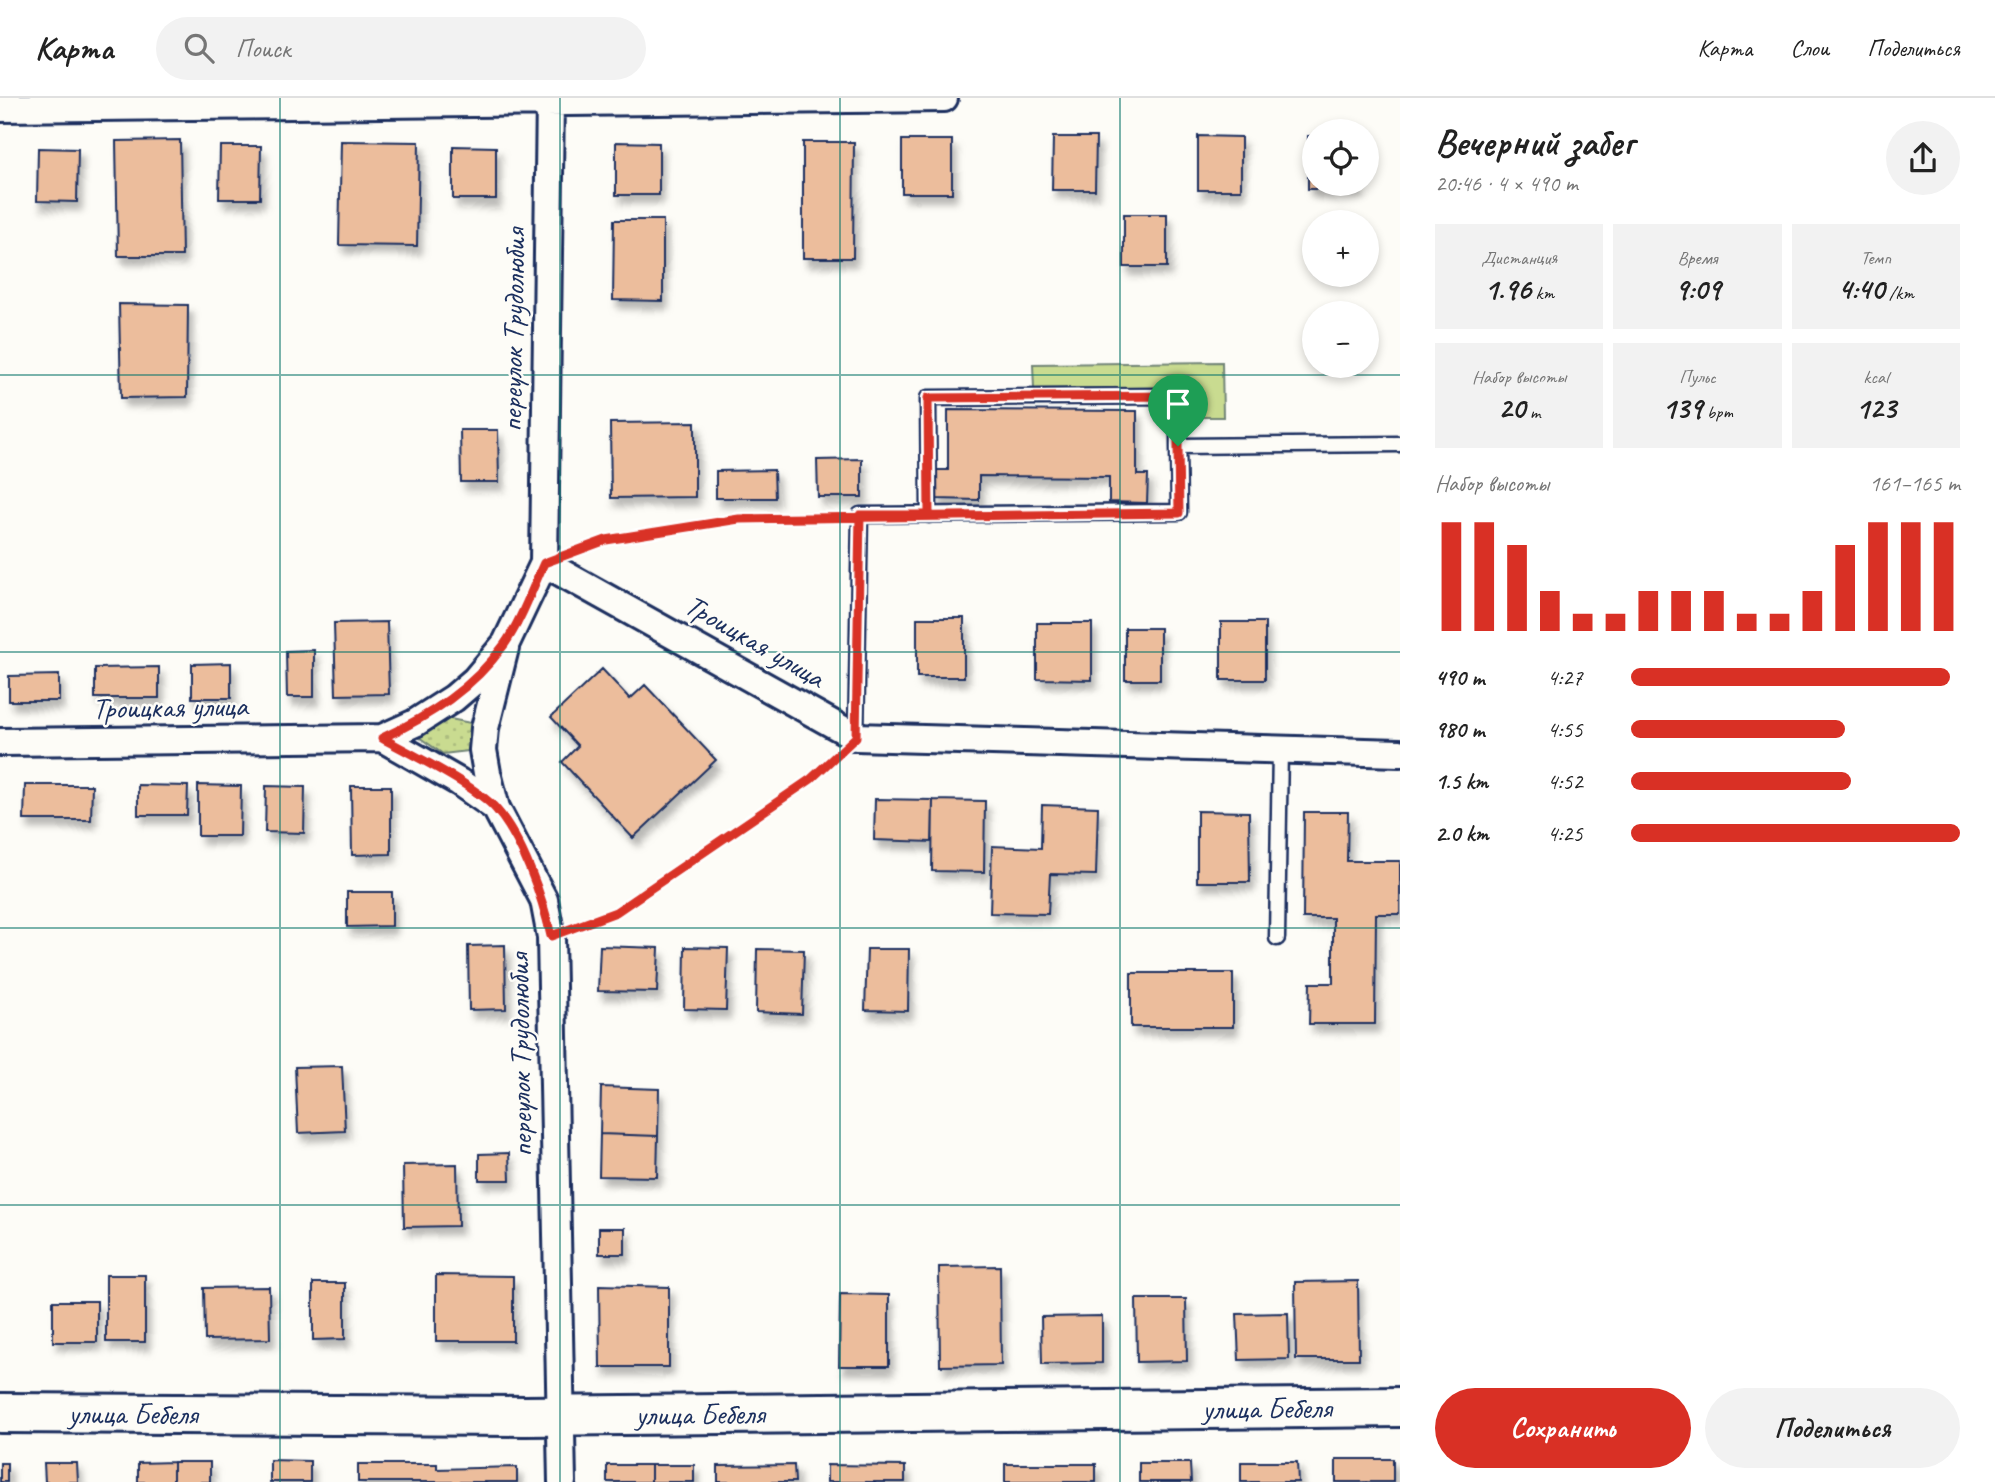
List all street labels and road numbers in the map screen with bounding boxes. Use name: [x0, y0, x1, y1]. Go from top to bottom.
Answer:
street label: переулок Трудолюбия: [492, 225, 534, 432]
street label: Троицкая улица: [678, 586, 833, 697]
street label: Троицкая улица: [92, 687, 250, 727]
street label: переулок Трудолюбия: [499, 950, 541, 1157]
street label: улица Бебеля: [1200, 1389, 1335, 1428]
street label: улица Бебеля: [66, 1394, 200, 1433]
street label: улица Бебеля: [633, 1395, 768, 1434]

